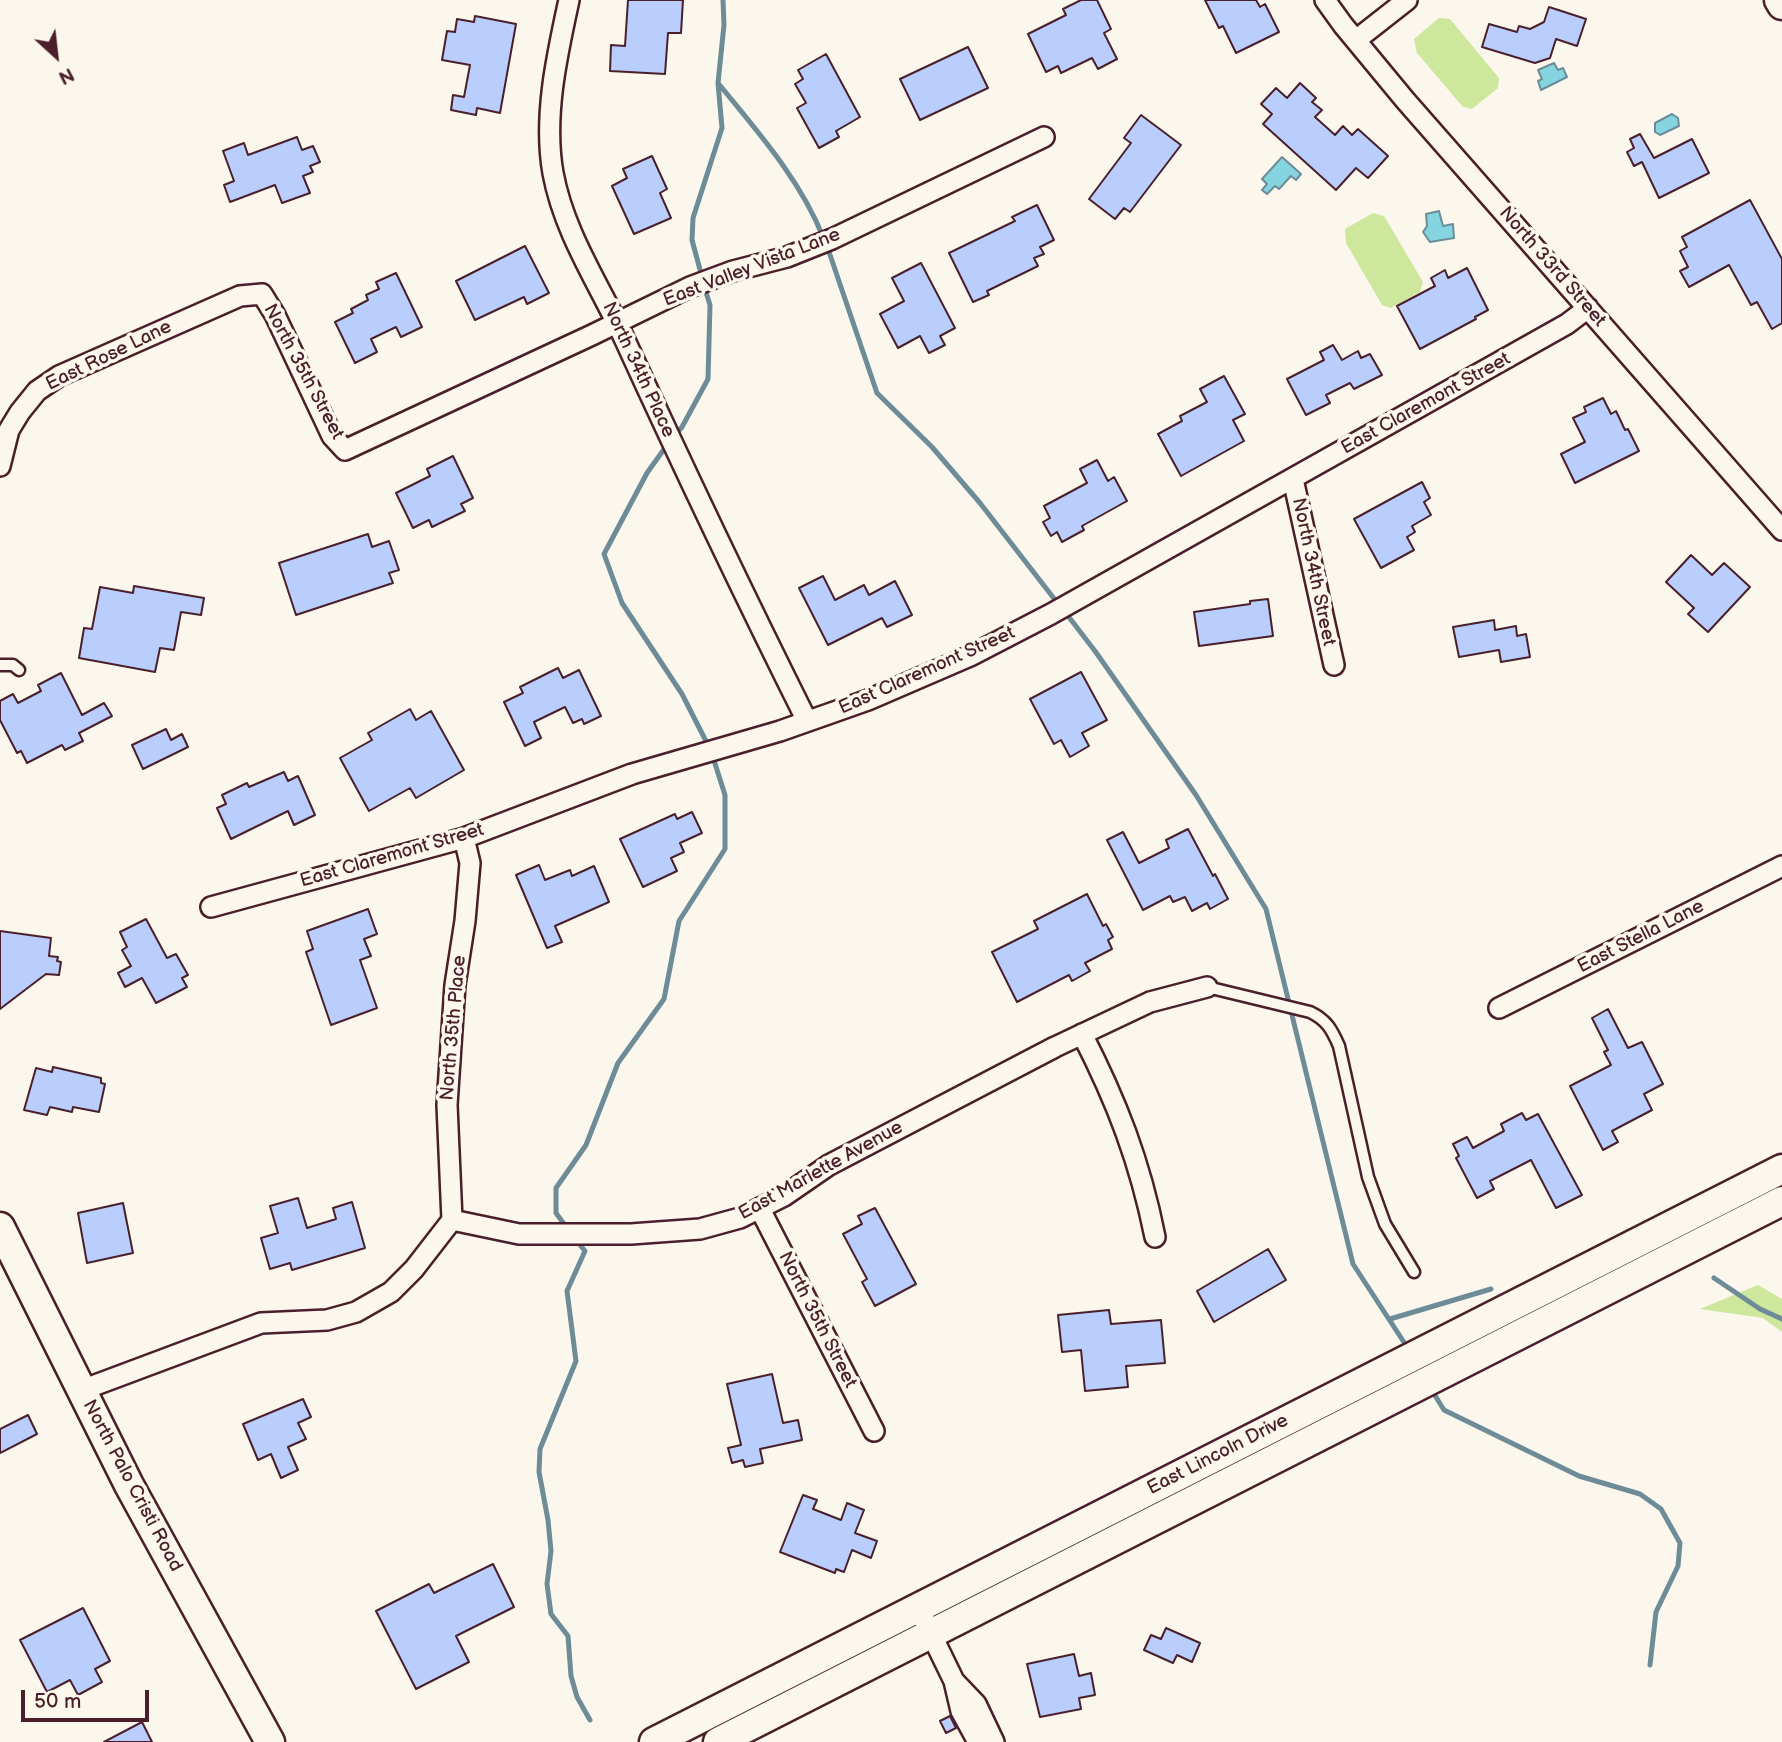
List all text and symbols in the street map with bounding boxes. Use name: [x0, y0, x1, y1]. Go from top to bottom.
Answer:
north arrow: [21, 21, 91, 91]
text: N: [54, 62, 77, 89]
street label: North 33rd Street: [1494, 202, 1610, 332]
street label: East Valley Vista Lane: [660, 224, 844, 312]
street label: North 34th Place: [597, 299, 679, 441]
street label: North 35th Street: [258, 301, 348, 443]
street label: East Rose Lane: [43, 316, 175, 396]
street label: East Claremont Street: [1337, 348, 1515, 460]
street label: North 34th Street: [1286, 496, 1340, 648]
street label: East Claremont Street: [836, 622, 1018, 720]
street label: East Claremont Street: [297, 819, 487, 893]
street label: East Stella Lane: [1574, 895, 1708, 979]
street label: North 35th Place: [436, 954, 472, 1102]
street label: East Marlette Avenue: [735, 1116, 907, 1226]
street label: North 35th Street: [773, 1248, 861, 1392]
street label: North Palo Cristi Road: [77, 1396, 187, 1576]
street label: East Lincoln Drive: [1144, 1410, 1292, 1500]
scale bar: [24, 1676, 152, 1720]
text: 50 m: [34, 1689, 81, 1714]

